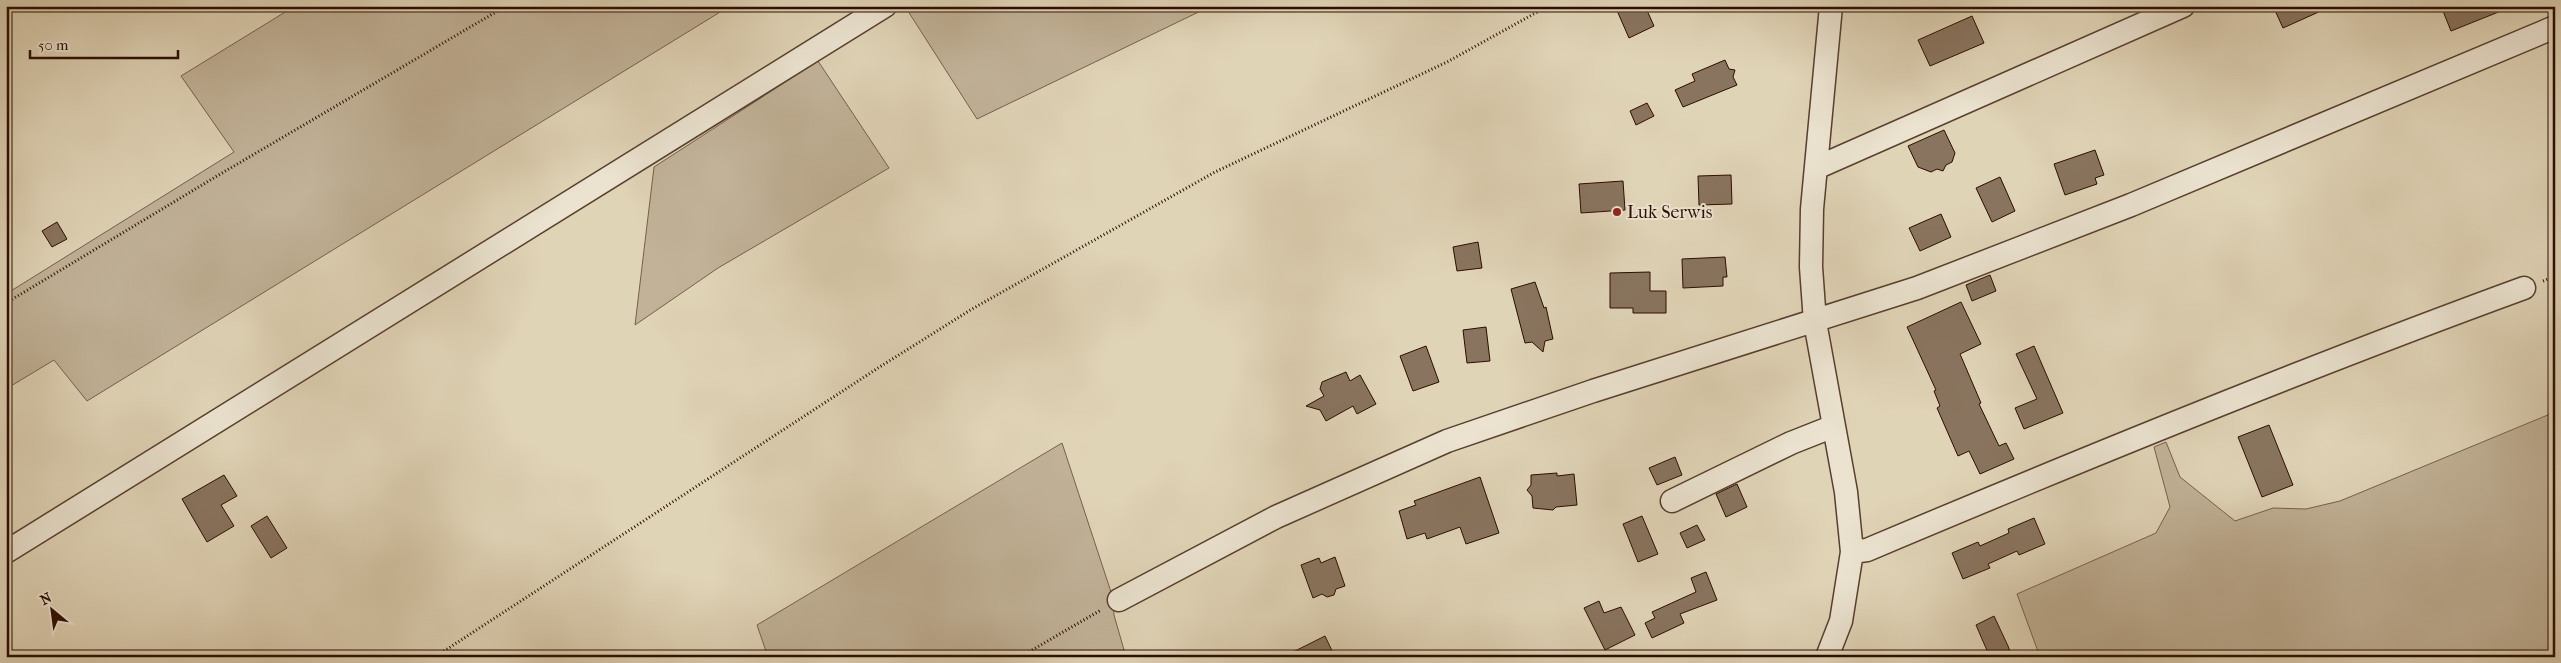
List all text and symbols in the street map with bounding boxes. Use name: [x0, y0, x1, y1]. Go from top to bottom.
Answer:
scale bar: [30, 28, 178, 60]
text: 50 m: [38, 36, 69, 54]
place label: Luk Serwis: [1627, 202, 1713, 223]
marker: Luk Serwis: [1611, 206, 1623, 218]
north arrow: [28, 586, 78, 636]
text: N: [37, 589, 55, 609]

